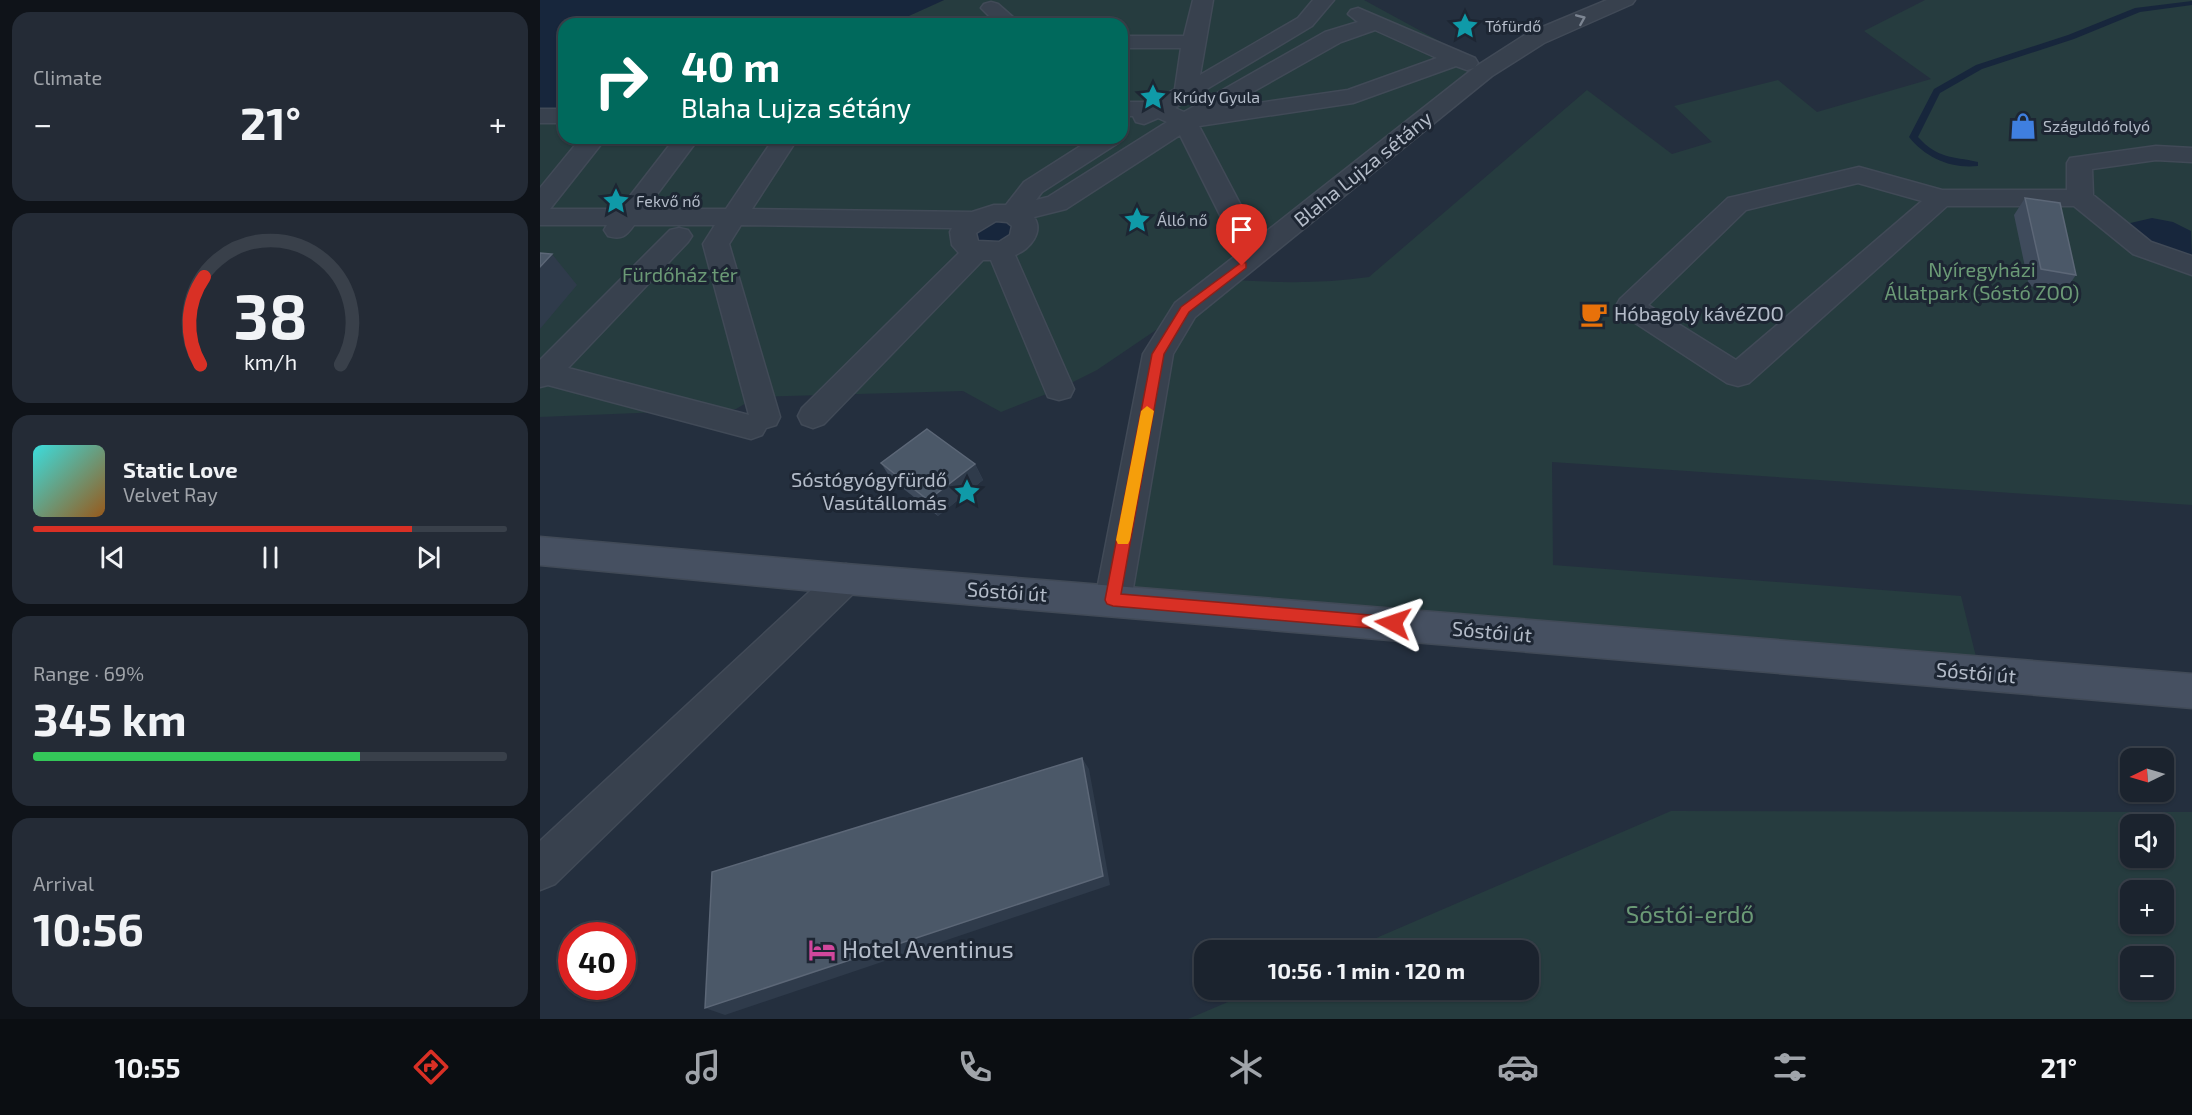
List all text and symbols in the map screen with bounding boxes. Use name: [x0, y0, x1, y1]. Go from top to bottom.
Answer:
place icon: Tófürdő: [1450, 11, 1480, 41]
one-way arrow: [1574, 14, 1585, 26]
place label: Tófürdő: [1485, 16, 1541, 35]
text: 40 m: [681, 40, 780, 90]
icon: right: [582, 42, 660, 120]
text: Climate: [33, 65, 102, 89]
place icon: Krúdy Gyula: [1138, 82, 1168, 112]
place label: Krúdy Gyula: [1173, 87, 1260, 106]
text: Blaha Lujza sétány: [681, 91, 911, 123]
text: 21°: [240, 95, 301, 149]
text: −: [33, 103, 52, 143]
text: +: [489, 103, 507, 143]
street label: Blaha Lujza sétány: [1289, 105, 1436, 231]
shop icon: Száguldó folyó: [2008, 111, 2038, 141]
place label: Száguldó folyó: [2043, 116, 2150, 135]
place icon: Fekvő nő: [601, 186, 631, 216]
place label: Fekvő nő: [636, 191, 701, 210]
pin: [1216, 204, 1267, 266]
place icon: Álló nő: [1122, 205, 1152, 235]
place label: Álló nő: [1157, 210, 1208, 229]
icon: arrive: [1225, 213, 1258, 246]
park label: Nyíregyházi Állatpark (Sóstó ZOO): [1885, 257, 2079, 304]
park label: Fürdőház tér: [622, 262, 738, 286]
text: 38: [233, 277, 307, 352]
cafe icon: Hóbagoly kávéZOO: [1579, 299, 1609, 329]
place label: Hóbagoly kávéZOO: [1614, 301, 1784, 325]
text: km/h: [243, 350, 297, 375]
text: Static Love: [123, 456, 238, 482]
place label: Sóstógyógyfürdő Vasútállomás: [791, 467, 947, 514]
place icon: Sóstógyógyfürdő Vasútállomás: [952, 477, 982, 507]
text: Velvet Ray: [123, 482, 218, 506]
icon: previous: [96, 541, 129, 574]
icon: pause: [254, 541, 287, 574]
icon: next: [412, 541, 445, 574]
street label: Sóstói út: [966, 576, 1048, 606]
position arrow: [1361, 591, 1425, 655]
street label: Sóstói út: [1451, 616, 1533, 646]
street label: Sóstói út: [1935, 657, 2017, 687]
text: Range · 69%: [33, 661, 144, 685]
text: 345 km: [33, 691, 187, 745]
north arrow: [2120, 748, 2174, 802]
map controls: [2120, 748, 2174, 1000]
button: sound: [2120, 814, 2174, 868]
text: Arrival: [33, 871, 94, 895]
button: +: [2120, 880, 2174, 934]
park label: Sóstói-erdő: [1626, 899, 1754, 928]
text: 10:56: [33, 901, 144, 955]
speed limit sign: 40: [558, 922, 636, 1000]
place label: Hotel Aventinus: [842, 934, 1014, 963]
hotel icon: Hotel Aventinus: [807, 935, 837, 965]
button: −: [2120, 946, 2174, 1000]
text: 10:56 · 1 min · 120 m: [1268, 957, 1465, 983]
icon: directions: [410, 1046, 452, 1088]
icon: music: [682, 1046, 724, 1088]
icon: phone: [954, 1046, 996, 1088]
icon: climate: [1225, 1046, 1267, 1088]
icon: car: [1497, 1046, 1539, 1088]
icon: filters: [1769, 1046, 1811, 1088]
text: 10:55: [115, 1051, 180, 1083]
text: 21°: [2040, 1051, 2077, 1083]

